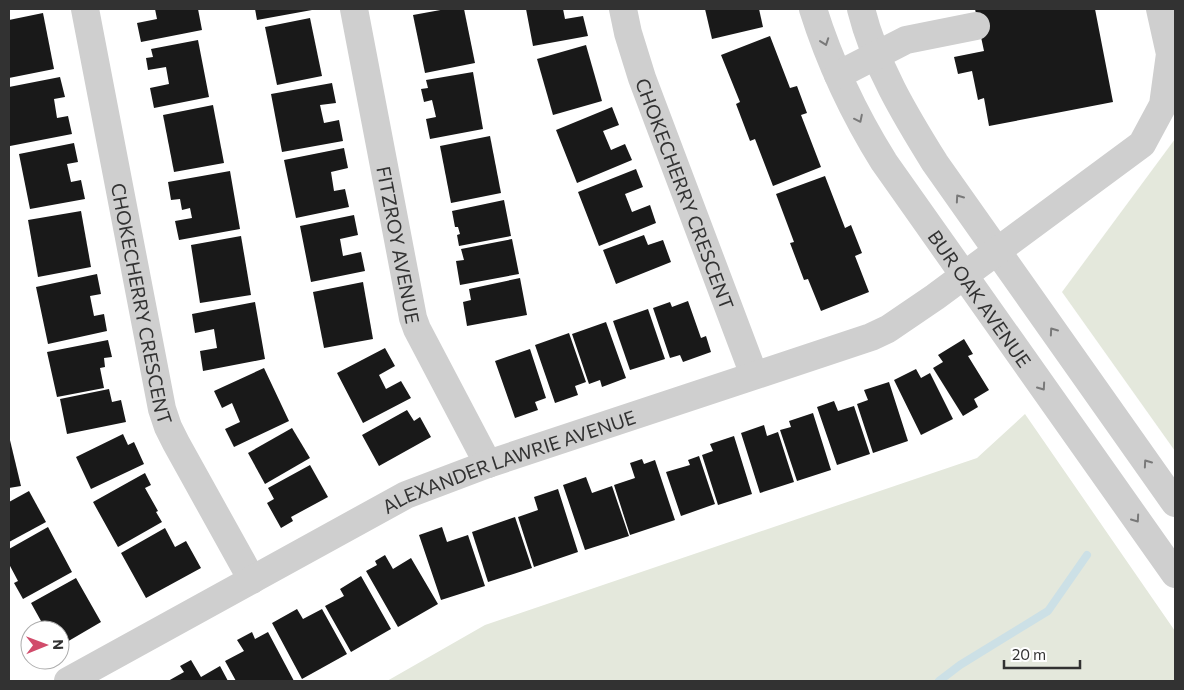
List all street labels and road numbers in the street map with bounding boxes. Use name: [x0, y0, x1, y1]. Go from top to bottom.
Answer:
street label: CHOKECHERRY CRESCENT: [631, 75, 740, 312]
street label: FITZROY AVENUE: [373, 164, 425, 325]
street label: CHOKECHERRY CRESCENT: [107, 181, 178, 427]
street label: BUR OAK AVENUE: [924, 225, 1037, 371]
street label: ALEXANDER LAWRIE AVENUE: [378, 404, 638, 517]

